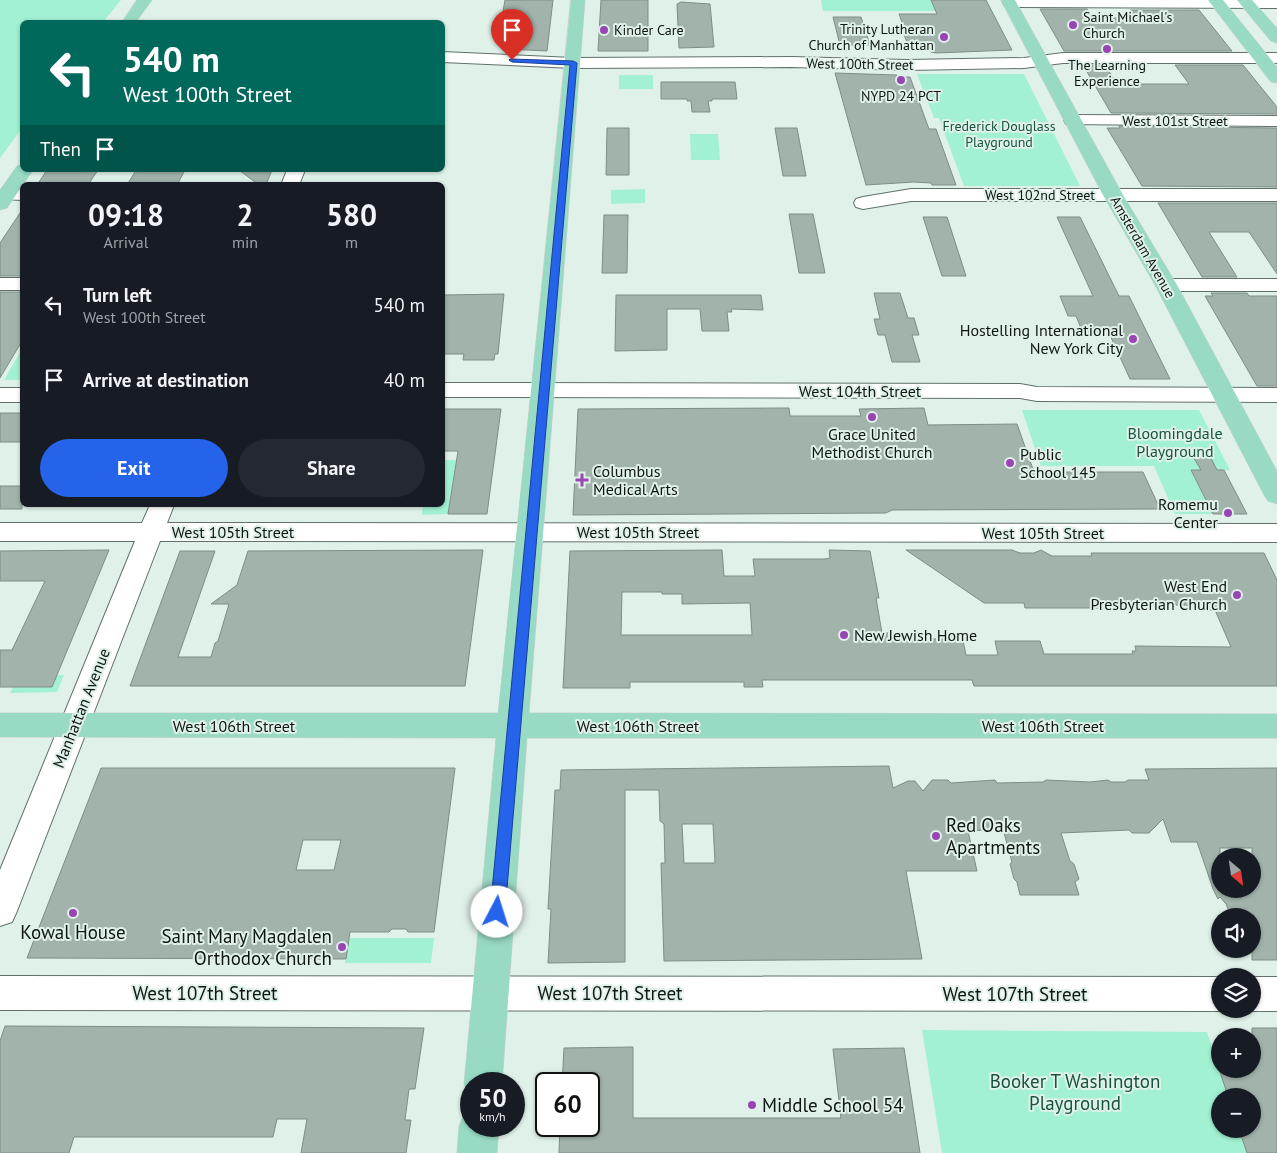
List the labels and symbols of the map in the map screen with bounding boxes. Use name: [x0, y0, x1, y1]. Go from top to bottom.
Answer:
place label: Saint Michael's Church: [1083, 8, 1172, 42]
pin: [491, 9, 533, 60]
marker: Saint Michael's Church: [1067, 19, 1079, 31]
place label: Trinity Lutheran Church of Manhattan: [808, 20, 934, 54]
place label: Kinder Care: [614, 21, 684, 39]
marker: Kinder Care: [598, 24, 610, 36]
marker: Trinity Lutheran Church of Manhattan: [938, 31, 950, 43]
marker: The Learning Experience: [1101, 43, 1113, 55]
street label: West 100th Street: [806, 54, 914, 74]
place label: The Learning Experience: [1068, 56, 1146, 90]
marker: NYPD 24 PCT: [895, 74, 907, 86]
place label: NYPD 24 PCT: [861, 87, 941, 105]
street label: West 101st Street: [1122, 112, 1228, 130]
park label: Frederick Douglass Playground: [942, 117, 1056, 151]
street label: West 102nd Street: [985, 186, 1095, 204]
street label: Amsterdam Avenue: [1107, 193, 1179, 301]
place label: Hostelling International New York City: [960, 320, 1124, 358]
marker: Hostelling International New York City: [1127, 333, 1139, 345]
street label: West 104th Street: [799, 381, 922, 401]
marker: Grace United Methodist Church: [866, 411, 878, 423]
park label: Bloomingdale Playground: [1127, 423, 1223, 461]
place label: Grace United Methodist Church: [812, 424, 932, 462]
place label: Public School 145: [1020, 444, 1097, 482]
marker: Public School 145: [1004, 457, 1016, 469]
place label: Columbus Medical Arts: [593, 461, 678, 499]
marker: Columbus Medical Arts: [575, 473, 589, 487]
place label: Romemu Center: [1158, 494, 1219, 532]
marker: Romemu Center: [1222, 507, 1234, 519]
street label: West 105th Street: [172, 522, 295, 542]
street label: West 105th Street: [577, 522, 700, 542]
street label: West 105th Street: [982, 523, 1105, 543]
place label: West End Presbyterian Church: [1090, 576, 1227, 614]
marker: West End Presbyterian Church: [1231, 589, 1243, 601]
place label: New Jewish Home: [854, 625, 977, 645]
marker: New Jewish Home: [838, 629, 850, 641]
street label: Manhattan Avenue: [48, 645, 114, 771]
street label: West 106th Street: [173, 716, 296, 736]
street label: West 106th Street: [577, 716, 700, 736]
street label: West 106th Street: [982, 716, 1105, 736]
place label: Red Oaks Apartments: [946, 813, 1040, 859]
marker: Red Oaks Apartments: [930, 830, 942, 842]
north arrow: [1211, 848, 1261, 898]
position arrow: [470, 885, 522, 937]
marker: Kowal House: [67, 907, 79, 919]
place label: Kowal House: [20, 920, 126, 944]
place label: Saint Mary Magdalen Orthodox Church: [161, 924, 332, 970]
marker: Saint Mary Magdalen Orthodox Church: [336, 941, 348, 953]
street label: West 107th Street: [132, 981, 278, 1005]
street label: West 107th Street: [537, 981, 683, 1005]
street label: West 107th Street: [942, 982, 1088, 1006]
park label: Booker T Washington Playground: [990, 1069, 1160, 1115]
speed limit sign: 60: [535, 1072, 600, 1137]
place label: Middle School 54: [762, 1093, 904, 1117]
marker: Middle School 54: [746, 1099, 758, 1111]

